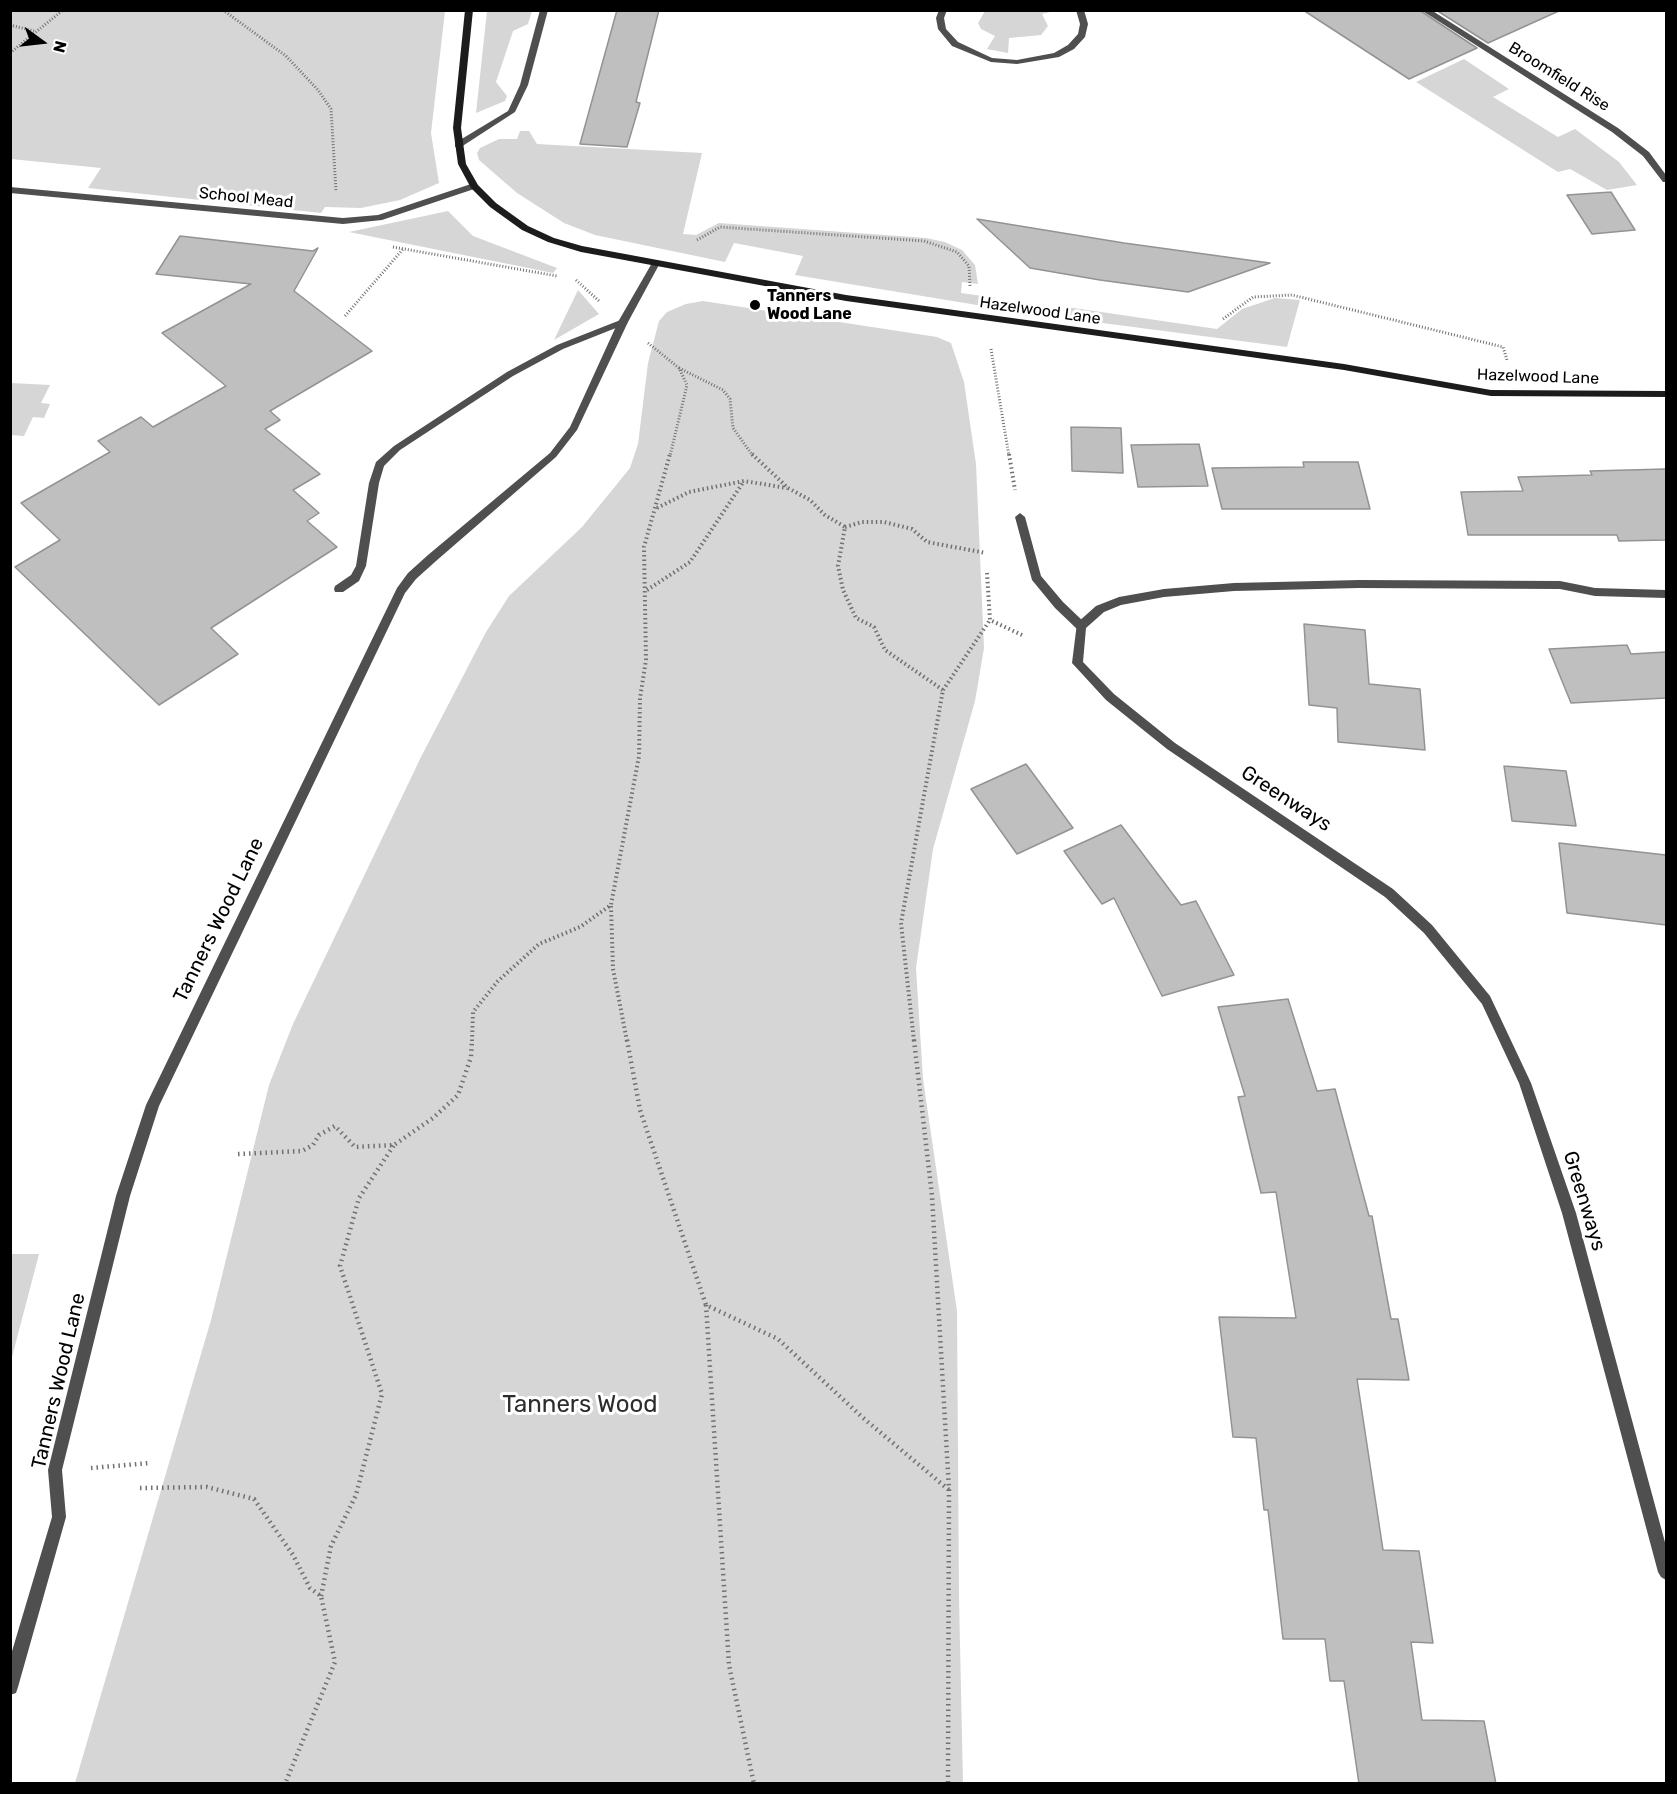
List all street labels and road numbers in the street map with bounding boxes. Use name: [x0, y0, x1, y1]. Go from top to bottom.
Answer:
street label: Broomfield Rise: [1505, 38, 1613, 116]
street label: School Mead: [198, 184, 294, 212]
street label: Hazelwood Lane: [978, 293, 1102, 329]
street label: Hazelwood Lane: [1477, 365, 1599, 389]
street label: Greenways: [1236, 761, 1336, 837]
street label: Tanners Wood Lane: [169, 834, 269, 1006]
street label: Greenways: [1557, 1148, 1611, 1254]
street label: Tanners Wood Lane: [27, 1291, 91, 1471]

